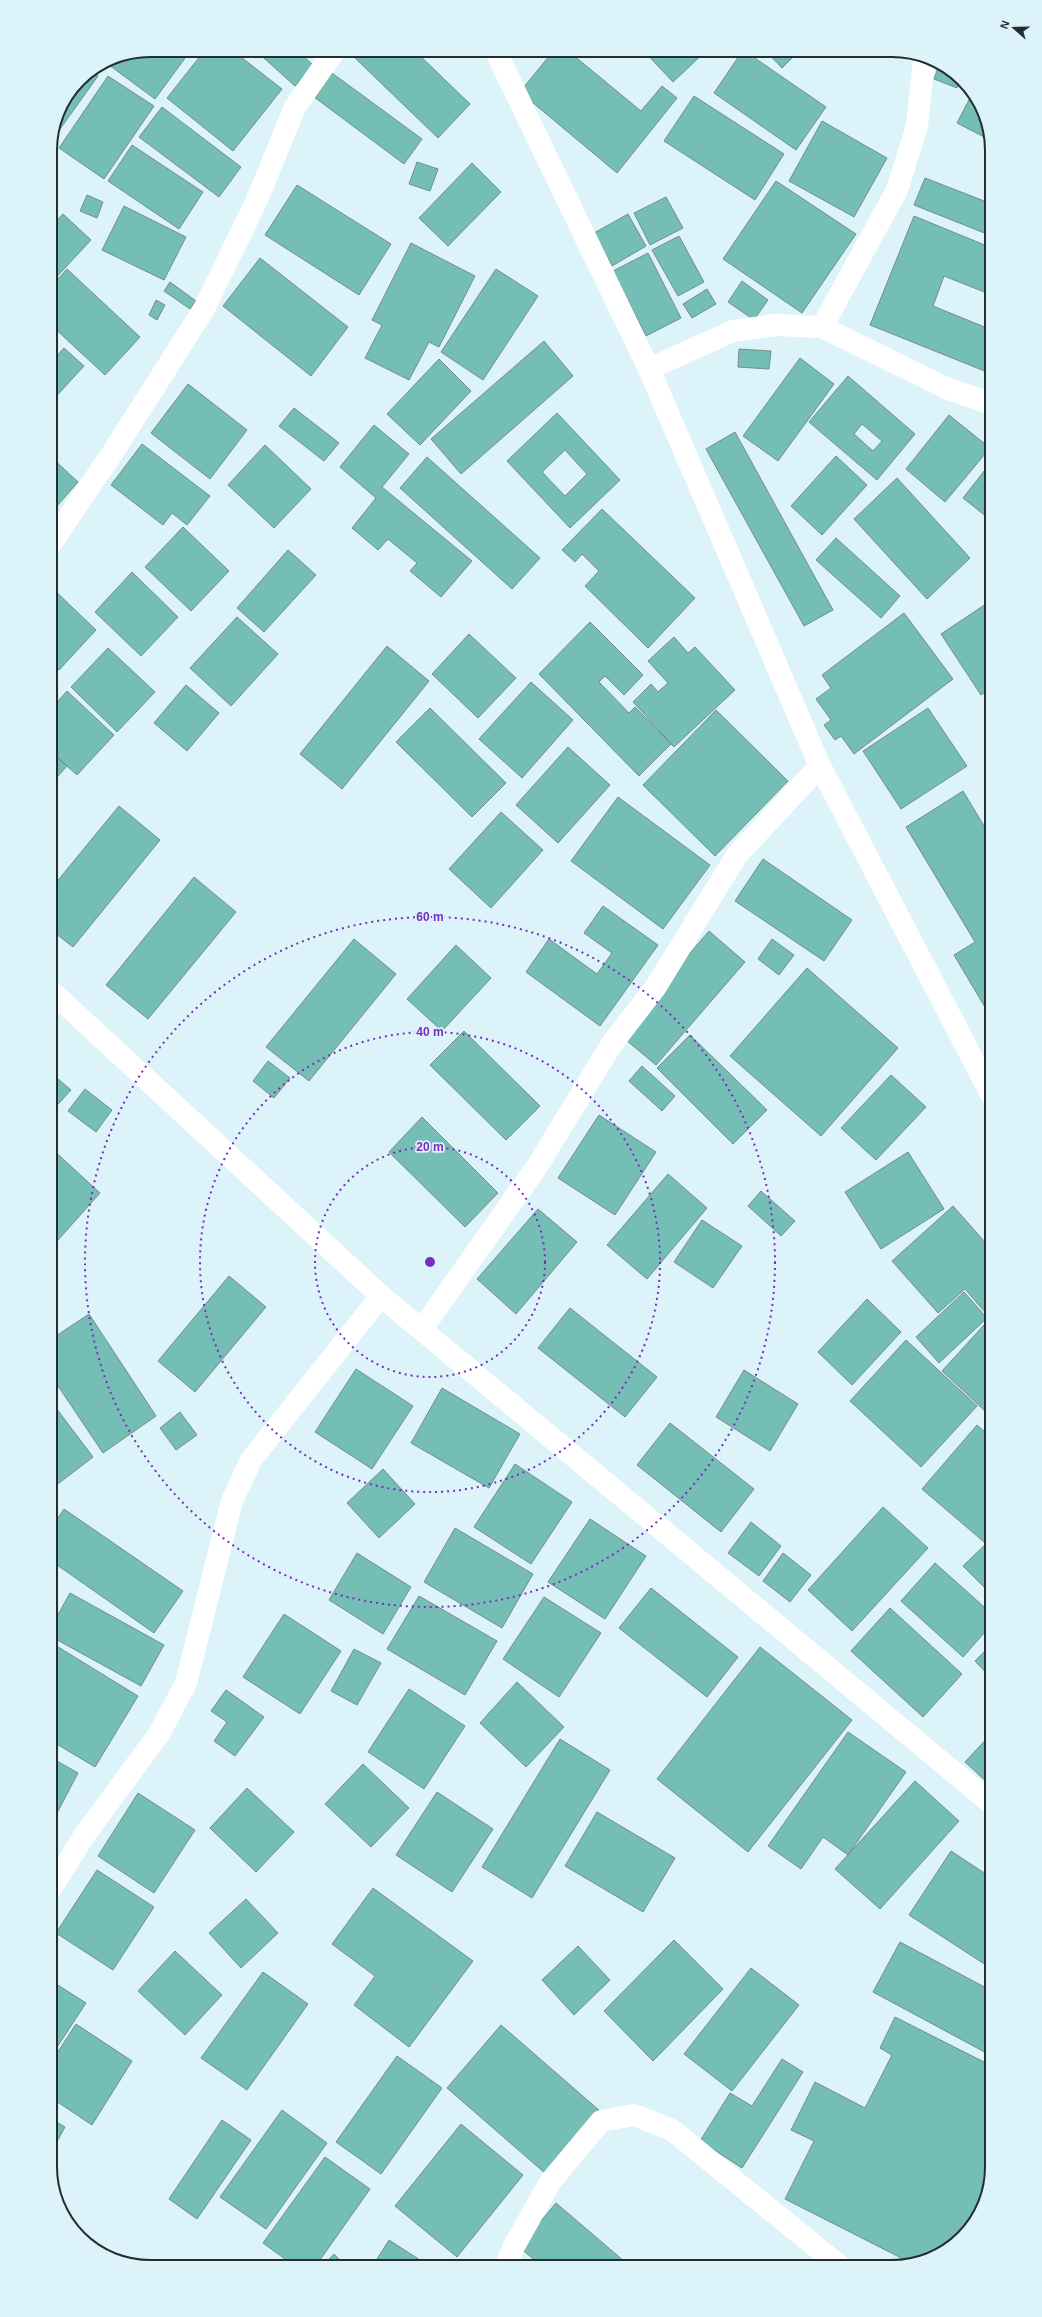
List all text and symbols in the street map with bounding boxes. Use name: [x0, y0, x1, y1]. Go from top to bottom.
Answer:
north arrow: [994, 8, 1034, 48]
text: N: [998, 19, 1012, 30]
text: 60 m: [416, 910, 444, 924]
text: 40 m: [416, 1025, 444, 1039]
text: 20 m: [416, 1140, 444, 1154]
centre of rings: [423, 1255, 437, 1269]

